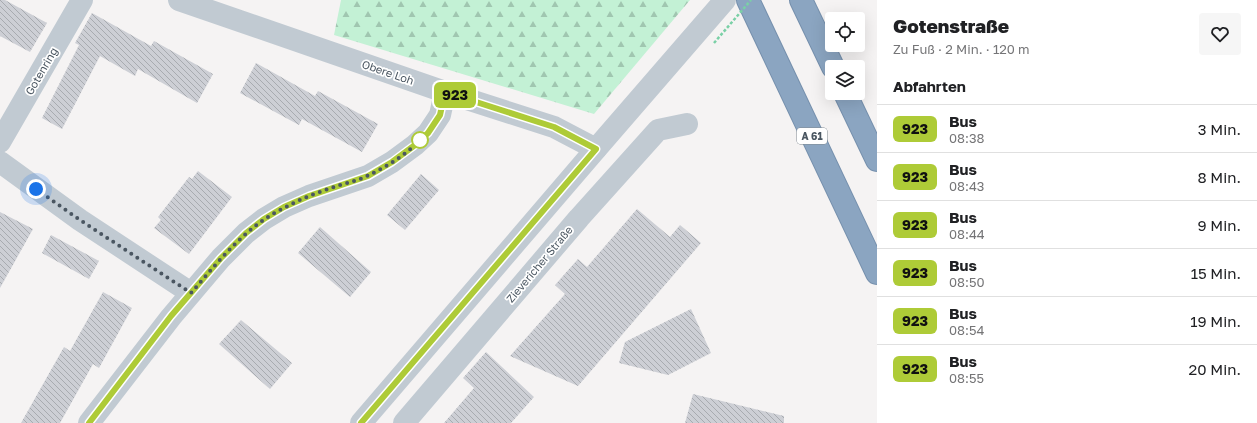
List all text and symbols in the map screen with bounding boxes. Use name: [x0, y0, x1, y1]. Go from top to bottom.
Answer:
map controls: [825, 12, 865, 100]
button: locate: [825, 12, 865, 52]
button: heart: [1199, 13, 1241, 55]
text: Gotenstraße: [893, 14, 1009, 37]
text: Zu Fuß · 2 Min. · 120 m: [893, 41, 1030, 57]
street label: Gotenring: [22, 45, 60, 97]
street label: Obere Loh: [360, 57, 416, 87]
button: layers: [825, 60, 865, 100]
text: Abfahrten: [893, 77, 966, 95]
line badge: 923: [432, 82, 478, 108]
text: 923: [442, 86, 468, 103]
text: Bus: [949, 112, 977, 130]
text: 923: [902, 120, 928, 137]
text: 3 Min.: [1198, 120, 1241, 138]
road number: A 61: [797, 128, 827, 144]
text: 08:38: [949, 130, 984, 146]
unlabelled marker: [411, 131, 429, 149]
text: Bus: [949, 160, 977, 178]
text: 923: [902, 168, 928, 185]
text: 8 Min.: [1197, 168, 1241, 186]
text: 08:43: [949, 178, 984, 194]
your location: [26, 179, 46, 199]
text: Bus: [949, 208, 977, 226]
text: 923: [902, 216, 928, 233]
text: 9 Min.: [1198, 216, 1241, 234]
street label: Zievericher Straße: [503, 223, 575, 305]
text: 08:44: [949, 226, 985, 242]
text: Bus: [949, 256, 977, 274]
text: 923: [902, 264, 928, 281]
text: 15 Min.: [1191, 264, 1241, 282]
text: 08:50: [949, 274, 985, 290]
text: Bus: [949, 304, 977, 322]
text: 923: [902, 312, 928, 329]
text: 19 Min.: [1190, 312, 1241, 330]
text: 08:54: [949, 322, 984, 338]
text: Bus: [949, 352, 977, 370]
text: 923: [902, 360, 928, 377]
text: 20 Min.: [1189, 360, 1241, 378]
text: 08:55: [949, 370, 984, 386]

